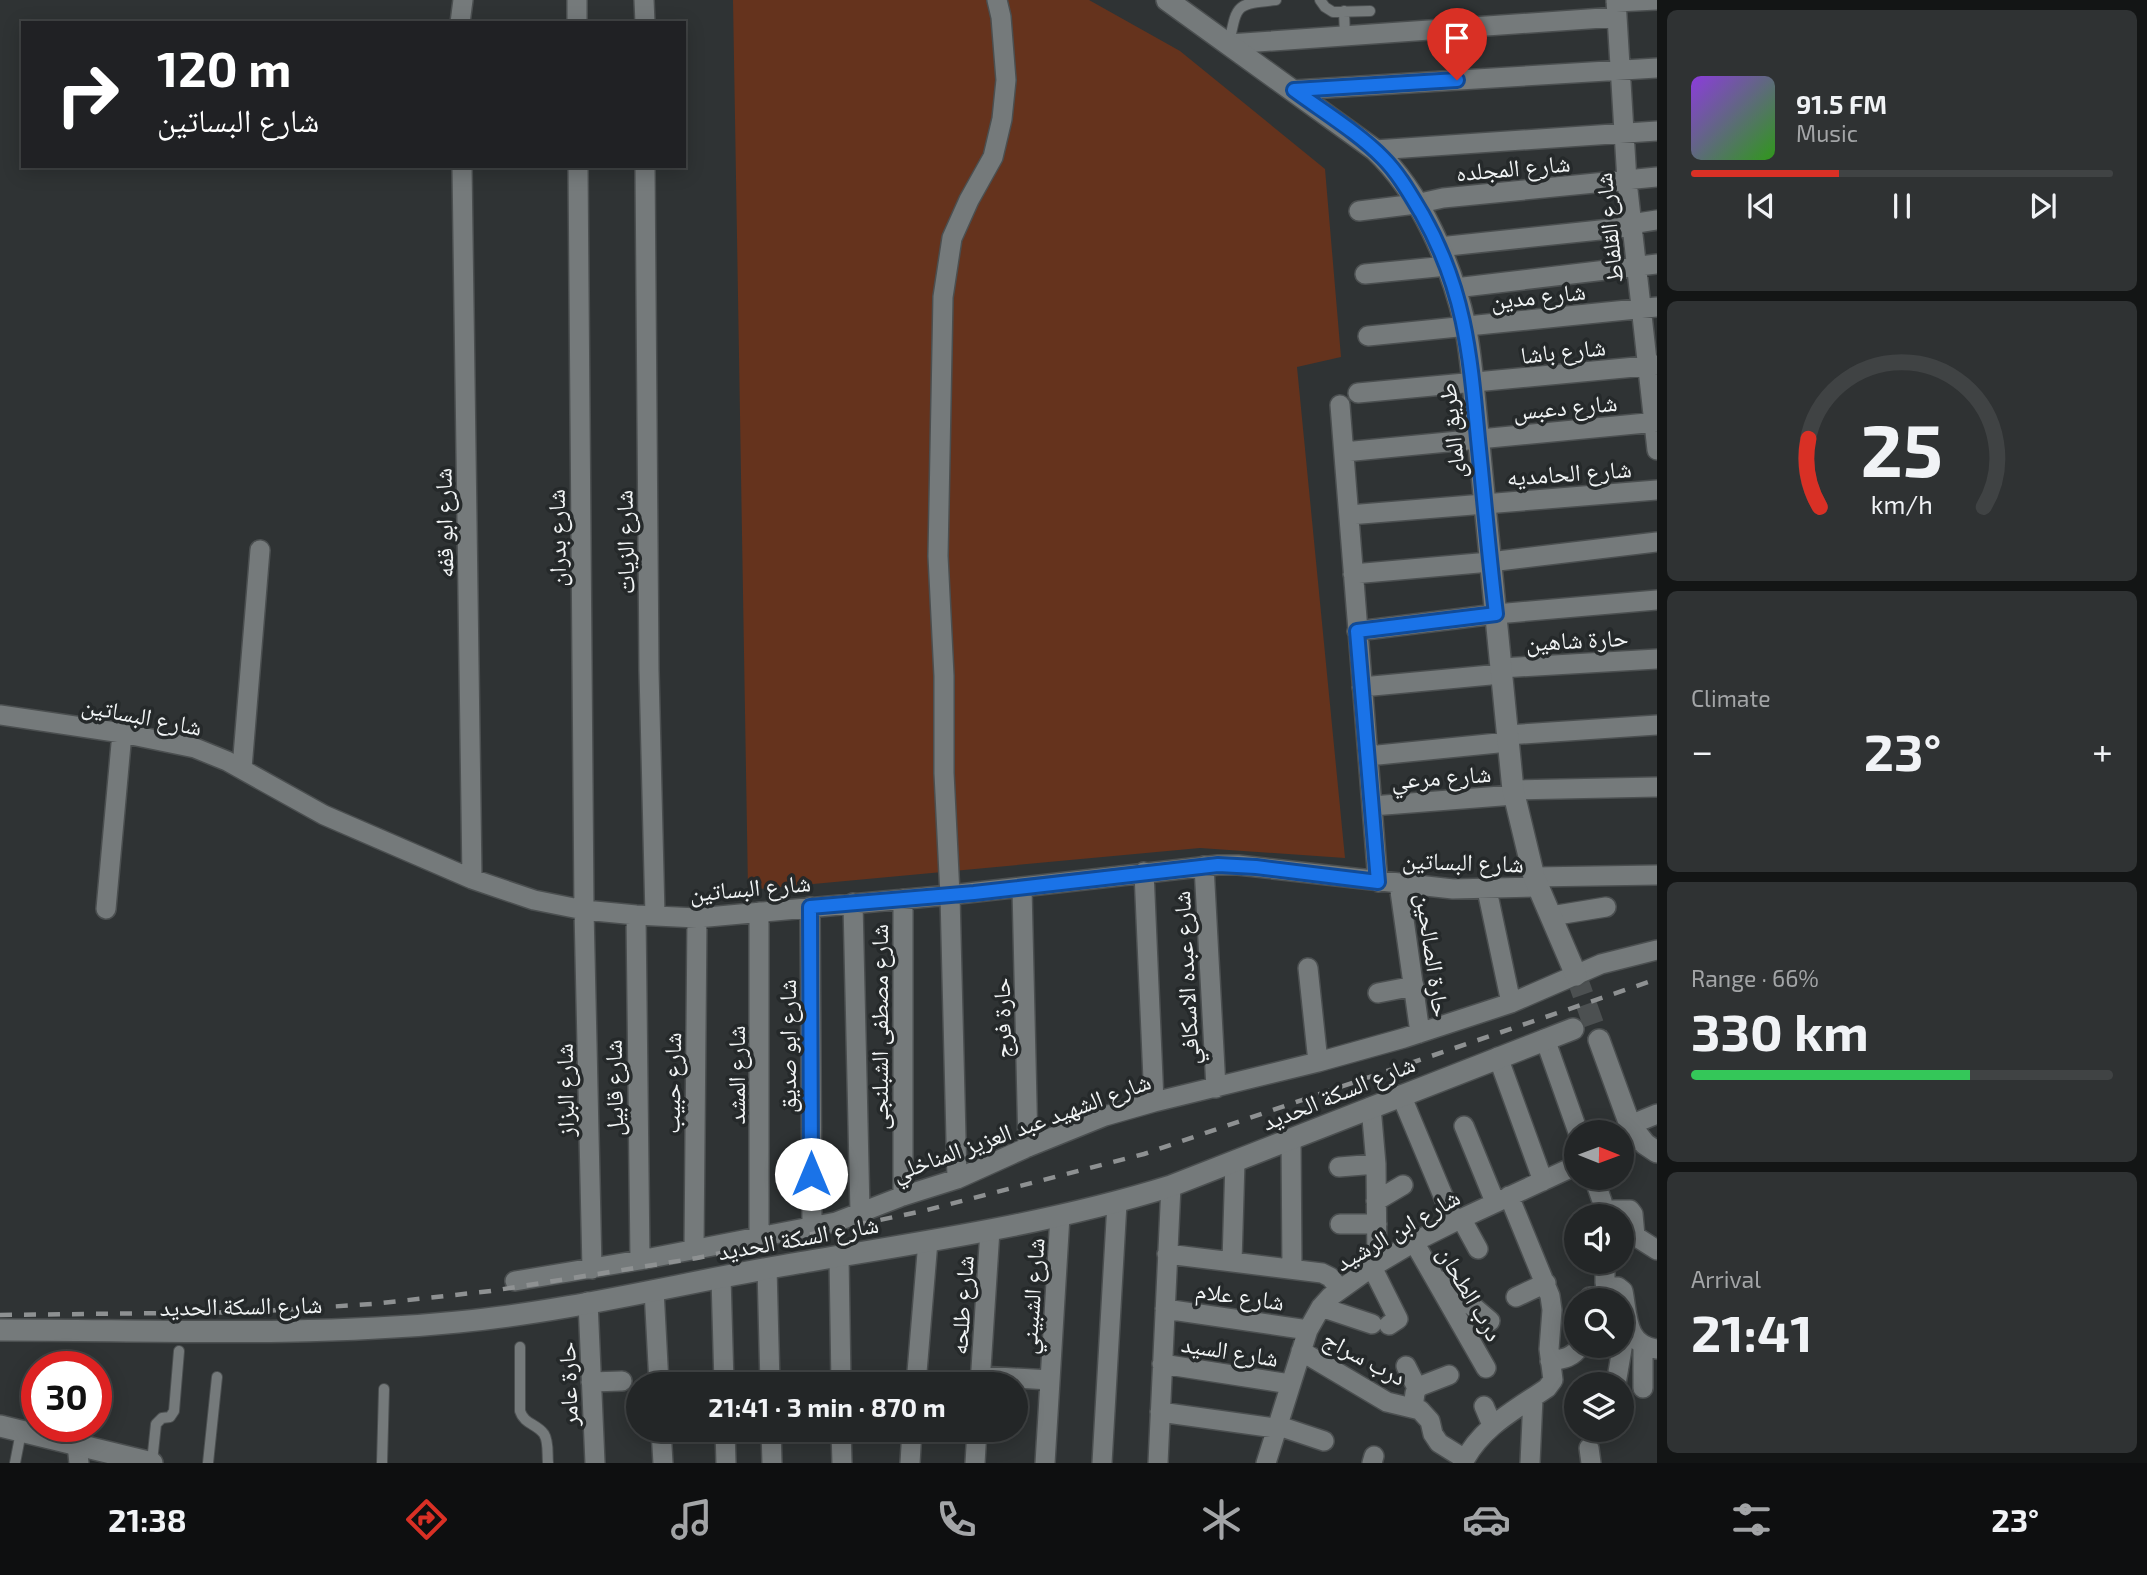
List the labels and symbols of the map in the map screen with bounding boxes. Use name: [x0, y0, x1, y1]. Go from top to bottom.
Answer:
pin: [1427, 8, 1487, 80]
street label: شارع المجلده: [1455, 148, 1572, 188]
street label: شارع القلفاط: [1588, 171, 1630, 285]
street label: شارع مدين: [1489, 276, 1587, 316]
street label: شارع باشا: [1519, 331, 1607, 371]
street label: طريق الماى: [1432, 382, 1471, 480]
street label: شارع دعبس: [1512, 387, 1618, 427]
street label: شارع الحامديه: [1506, 453, 1633, 493]
street label: شارع ابو قفه: [428, 468, 460, 578]
street label: شارع بدران: [541, 489, 573, 587]
street label: شارع الزيات: [609, 490, 641, 594]
street label: حارة شاهين: [1525, 622, 1629, 657]
street label: شارع البساتين: [79, 689, 204, 743]
street label: شارع مرعي: [1390, 758, 1492, 800]
street label: شارع البساتين: [1402, 844, 1524, 880]
street label: شارع البساتين: [688, 867, 812, 909]
street label: شارع عبده الاسكافي: [1166, 890, 1210, 1066]
street label: حارة الصالحين: [1410, 891, 1457, 1019]
street label: شارع مصطفى الشبلنجى: [864, 924, 895, 1130]
street label: حارة فرج: [986, 977, 1018, 1059]
street label: شارع ابو صديق: [772, 979, 803, 1113]
street label: شارع المشد: [721, 1026, 752, 1124]
street label: شارع حبيب: [656, 1032, 688, 1134]
street label: شارع قابيل: [598, 1039, 630, 1137]
street label: شارع البزاز: [549, 1043, 581, 1138]
street label: شارع السكة الحديد: [1257, 1048, 1420, 1138]
street label: شارع الشهيد عبد العزيز المناخلي: [888, 1066, 1156, 1192]
north arrow: [1564, 1120, 1634, 1190]
position arrow: [774, 1137, 848, 1211]
street label: شارع ابن الرشيد: [1330, 1182, 1465, 1278]
street label: شارع السكة الحديد: [715, 1209, 881, 1267]
street label: شارع الشبيني: [1012, 1237, 1056, 1356]
street label: درب الطحان: [1431, 1240, 1510, 1346]
street label: شارع طلحه: [943, 1254, 981, 1356]
street label: شارع علام: [1193, 1274, 1286, 1319]
street label: شارع السكة الحديد: [159, 1289, 323, 1323]
street label: درب سراج: [1318, 1323, 1411, 1393]
street label: شارع السيد: [1179, 1328, 1281, 1374]
street label: حارة عامر: [551, 1341, 583, 1428]
speed limit sign: 30: [21, 1351, 112, 1442]

